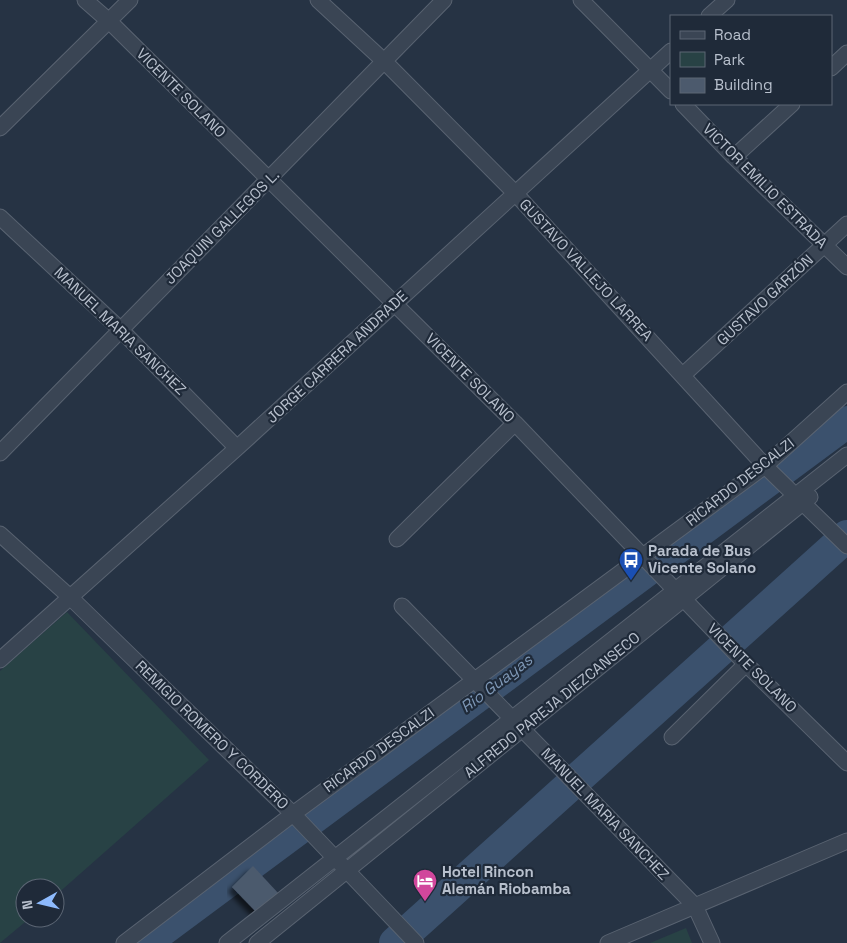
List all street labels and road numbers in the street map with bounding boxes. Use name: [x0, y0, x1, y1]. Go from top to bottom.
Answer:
street label: VICENTE SOLANO: [133, 44, 230, 141]
street label: VICTOR EMILIO ESTRADA: [699, 119, 832, 253]
street label: JOAQUIN GALLEGOS L.: [160, 165, 283, 288]
street label: GUSTAVO VALLEJO LARREA: [515, 195, 658, 345]
street label: GUSTAVO GARZÓN: [712, 250, 817, 349]
street label: MANUEL MARIA SANCHEZ: [50, 263, 190, 399]
street label: JORGE CARRERA ANDRADE: [262, 286, 411, 427]
street label: VICENTE SOLANO: [422, 329, 519, 426]
street label: RICARDO DESCALZI: [682, 433, 798, 530]
street label: VICENTE SOLANO: [704, 619, 801, 716]
street label: ALFREDO PAREJA DIEZCANSECO: [460, 628, 644, 782]
street label: REMIGIO ROMERO Y CORDERO: [132, 656, 293, 813]
street label: RICARDO DESCALZI: [320, 703, 438, 796]
street label: MANUEL MARIA SANCHEZ: [537, 744, 673, 884]

